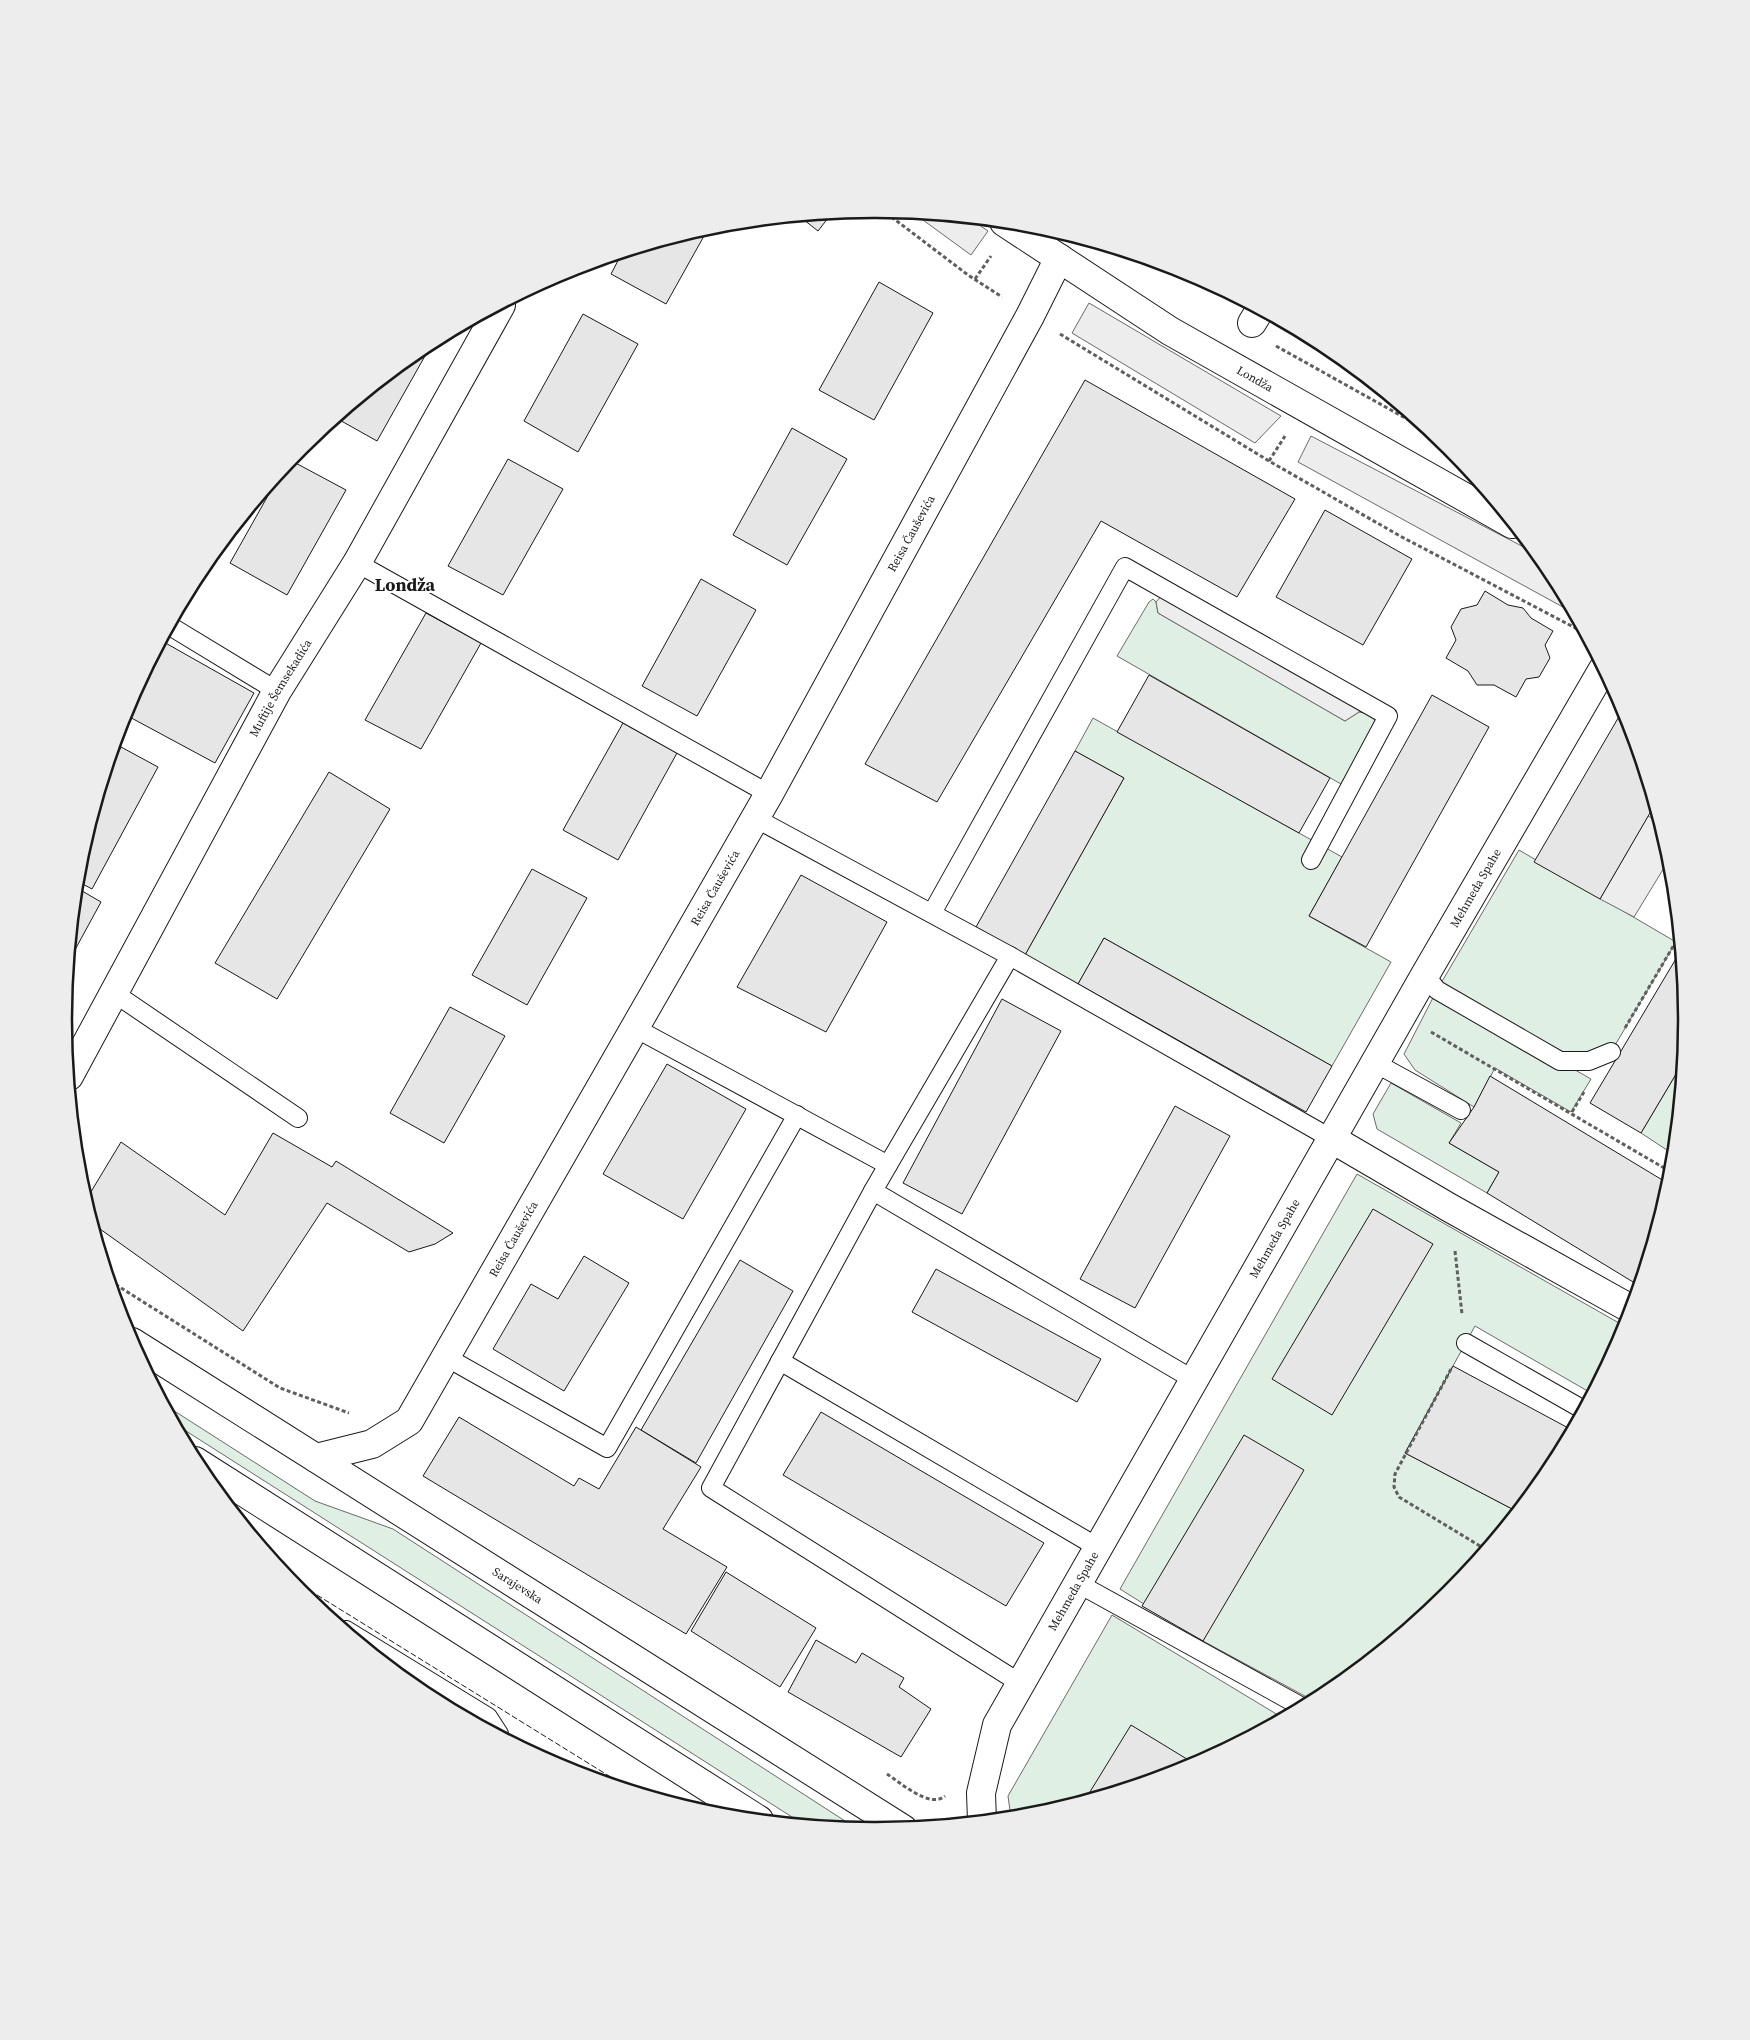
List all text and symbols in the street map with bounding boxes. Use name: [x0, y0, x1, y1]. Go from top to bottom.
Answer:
street label: Londža: [1234, 362, 1277, 396]
street label: Reisa Čauševića: [884, 492, 939, 575]
district label: Londža: [375, 572, 436, 597]
street label: Muftije Šemsekadića: [246, 635, 316, 740]
street label: Reisa Čauševića: [687, 846, 744, 929]
street label: Mehmeda Spahe: [1446, 846, 1505, 930]
street label: Mehmeda Spahe: [1246, 1196, 1304, 1281]
street label: Reisa Čauševića: [485, 1197, 542, 1280]
street label: Mehmeda Spahe: [1044, 1549, 1102, 1634]
street label: Sarajevska: [489, 1564, 546, 1608]

